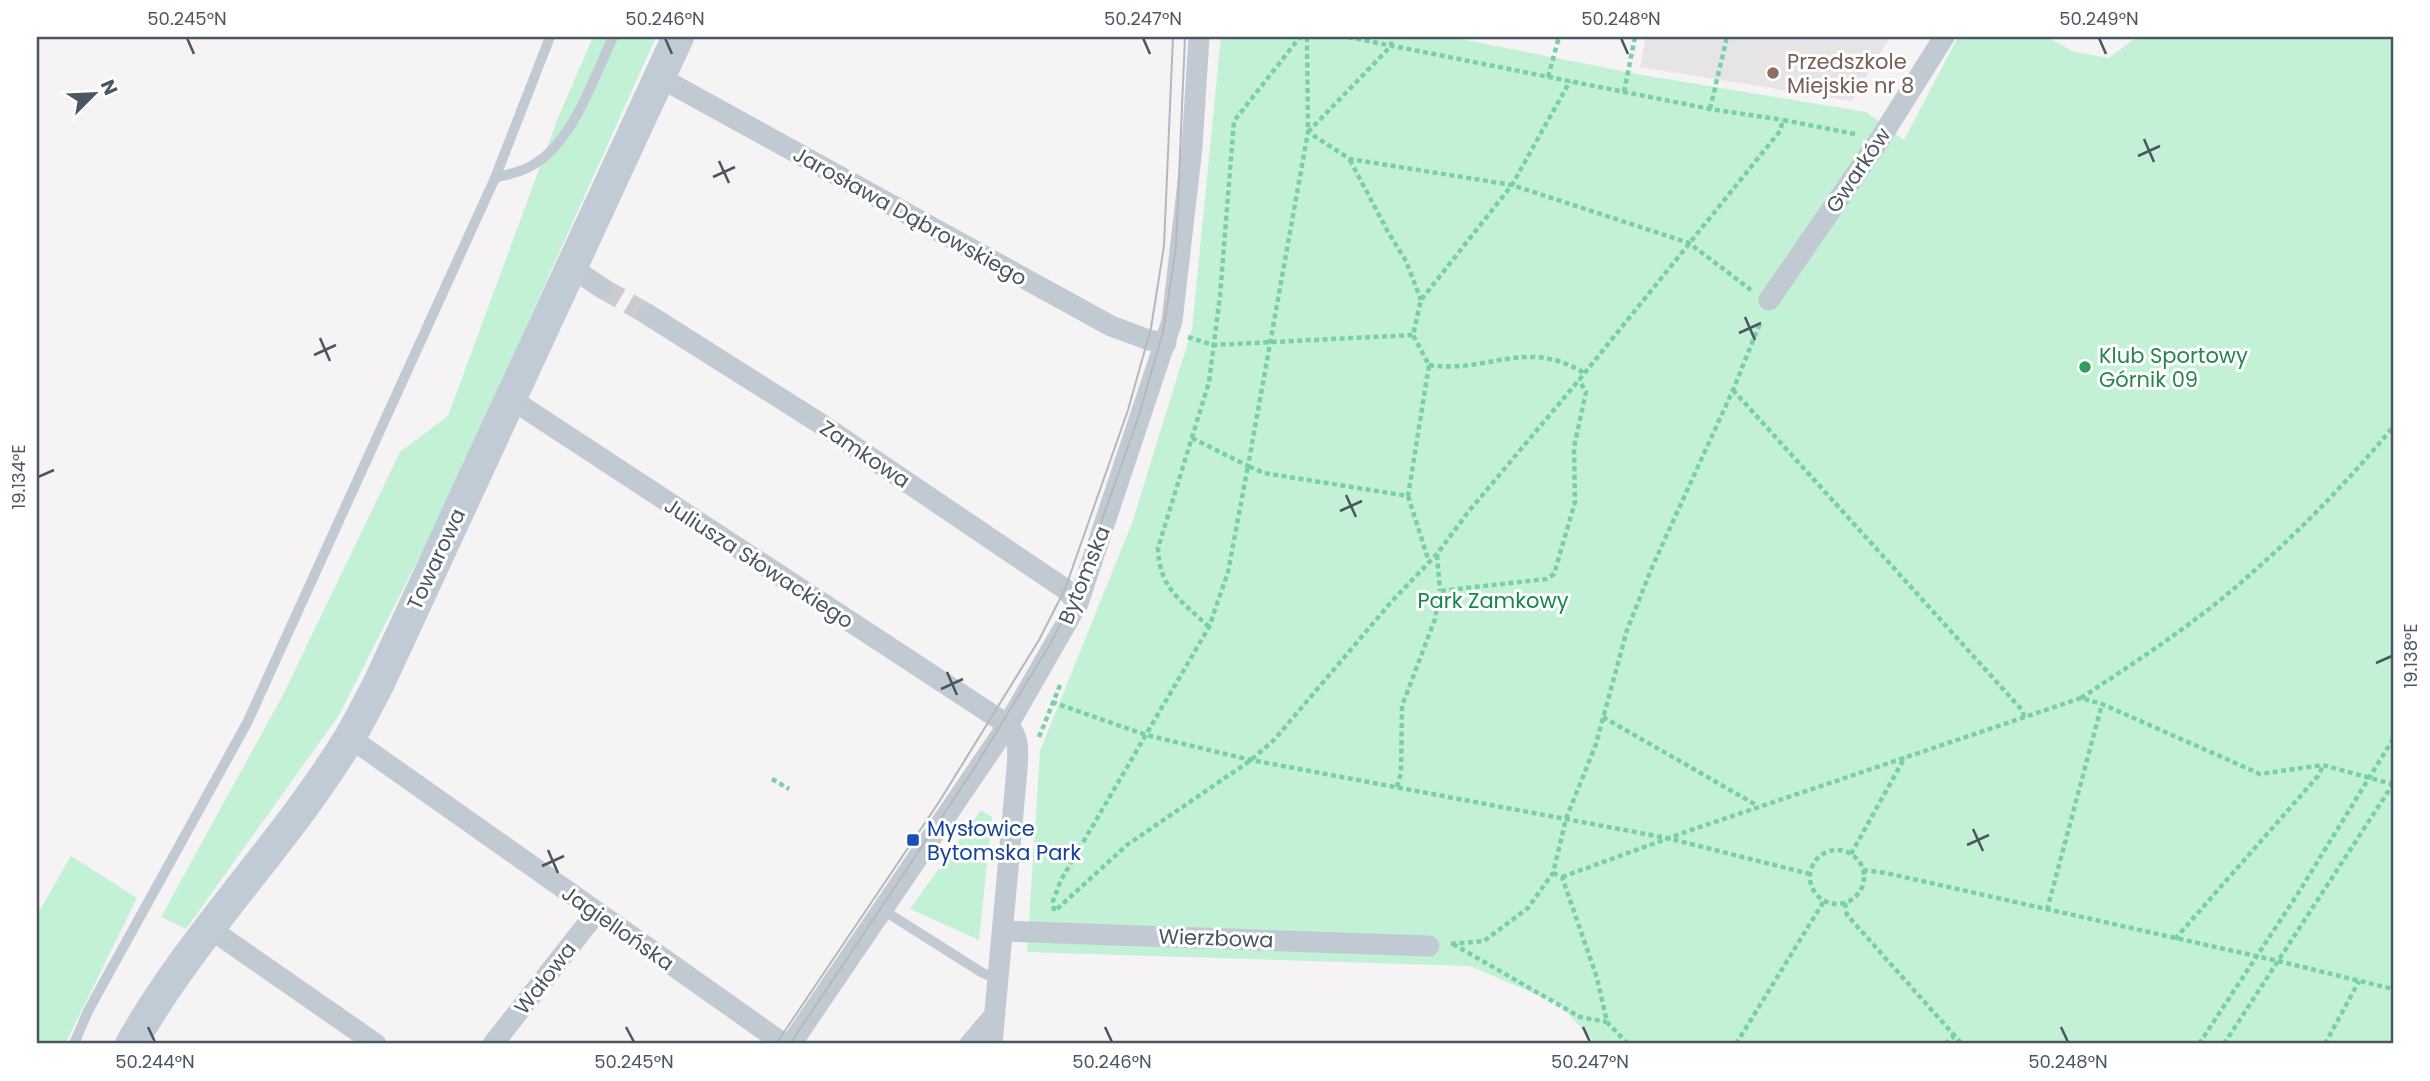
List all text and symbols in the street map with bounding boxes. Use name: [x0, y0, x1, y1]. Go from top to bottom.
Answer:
text: 50.245°N: [147, 6, 227, 31]
text: 50.246°N: [625, 6, 705, 31]
text: 50.247°N: [1104, 6, 1182, 31]
text: 50.248°N: [1581, 6, 1661, 31]
text: 50.249°N: [2059, 6, 2139, 31]
place label: Przedszkole Miejskie nr 8: [1787, 47, 1914, 100]
north arrow: [60, 60, 130, 130]
marker: Przedszkole Miejskie nr 8: [1765, 65, 1781, 81]
text: N: [94, 75, 124, 99]
street label: Gwarków: [1819, 122, 1897, 218]
street label: Jarosława Dąbrowskiego: [788, 139, 1032, 293]
place label: Klub Sportowy Górnik 09: [2099, 341, 2248, 394]
marker: Klub Sportowy Górnik 09: [2077, 359, 2093, 375]
street label: Zamkowa: [814, 413, 916, 495]
text: 19.134°E: [6, 444, 31, 510]
street label: Juliusza Słowackiego: [659, 491, 859, 635]
street label: Towarowa: [400, 504, 472, 614]
street label: Bytomska: [1051, 522, 1117, 628]
park label: Park Zamkowy: [1417, 586, 1569, 615]
text: 19.138°E: [2398, 623, 2423, 689]
place label: Mysłowice Bytomska Park: [927, 814, 1081, 867]
marker: Mysłowice Bytomska Park: [905, 832, 921, 848]
street label: Jagiellońska: [556, 879, 680, 977]
street label: Wierzbowa: [1158, 921, 1274, 955]
street label: Wałowa: [507, 936, 583, 1020]
text: 50.244°N: [115, 1049, 195, 1074]
text: 50.245°N: [594, 1049, 674, 1074]
text: 50.246°N: [1072, 1049, 1152, 1074]
text: 50.247°N: [1551, 1049, 1629, 1074]
text: 50.248°N: [2028, 1049, 2108, 1074]

